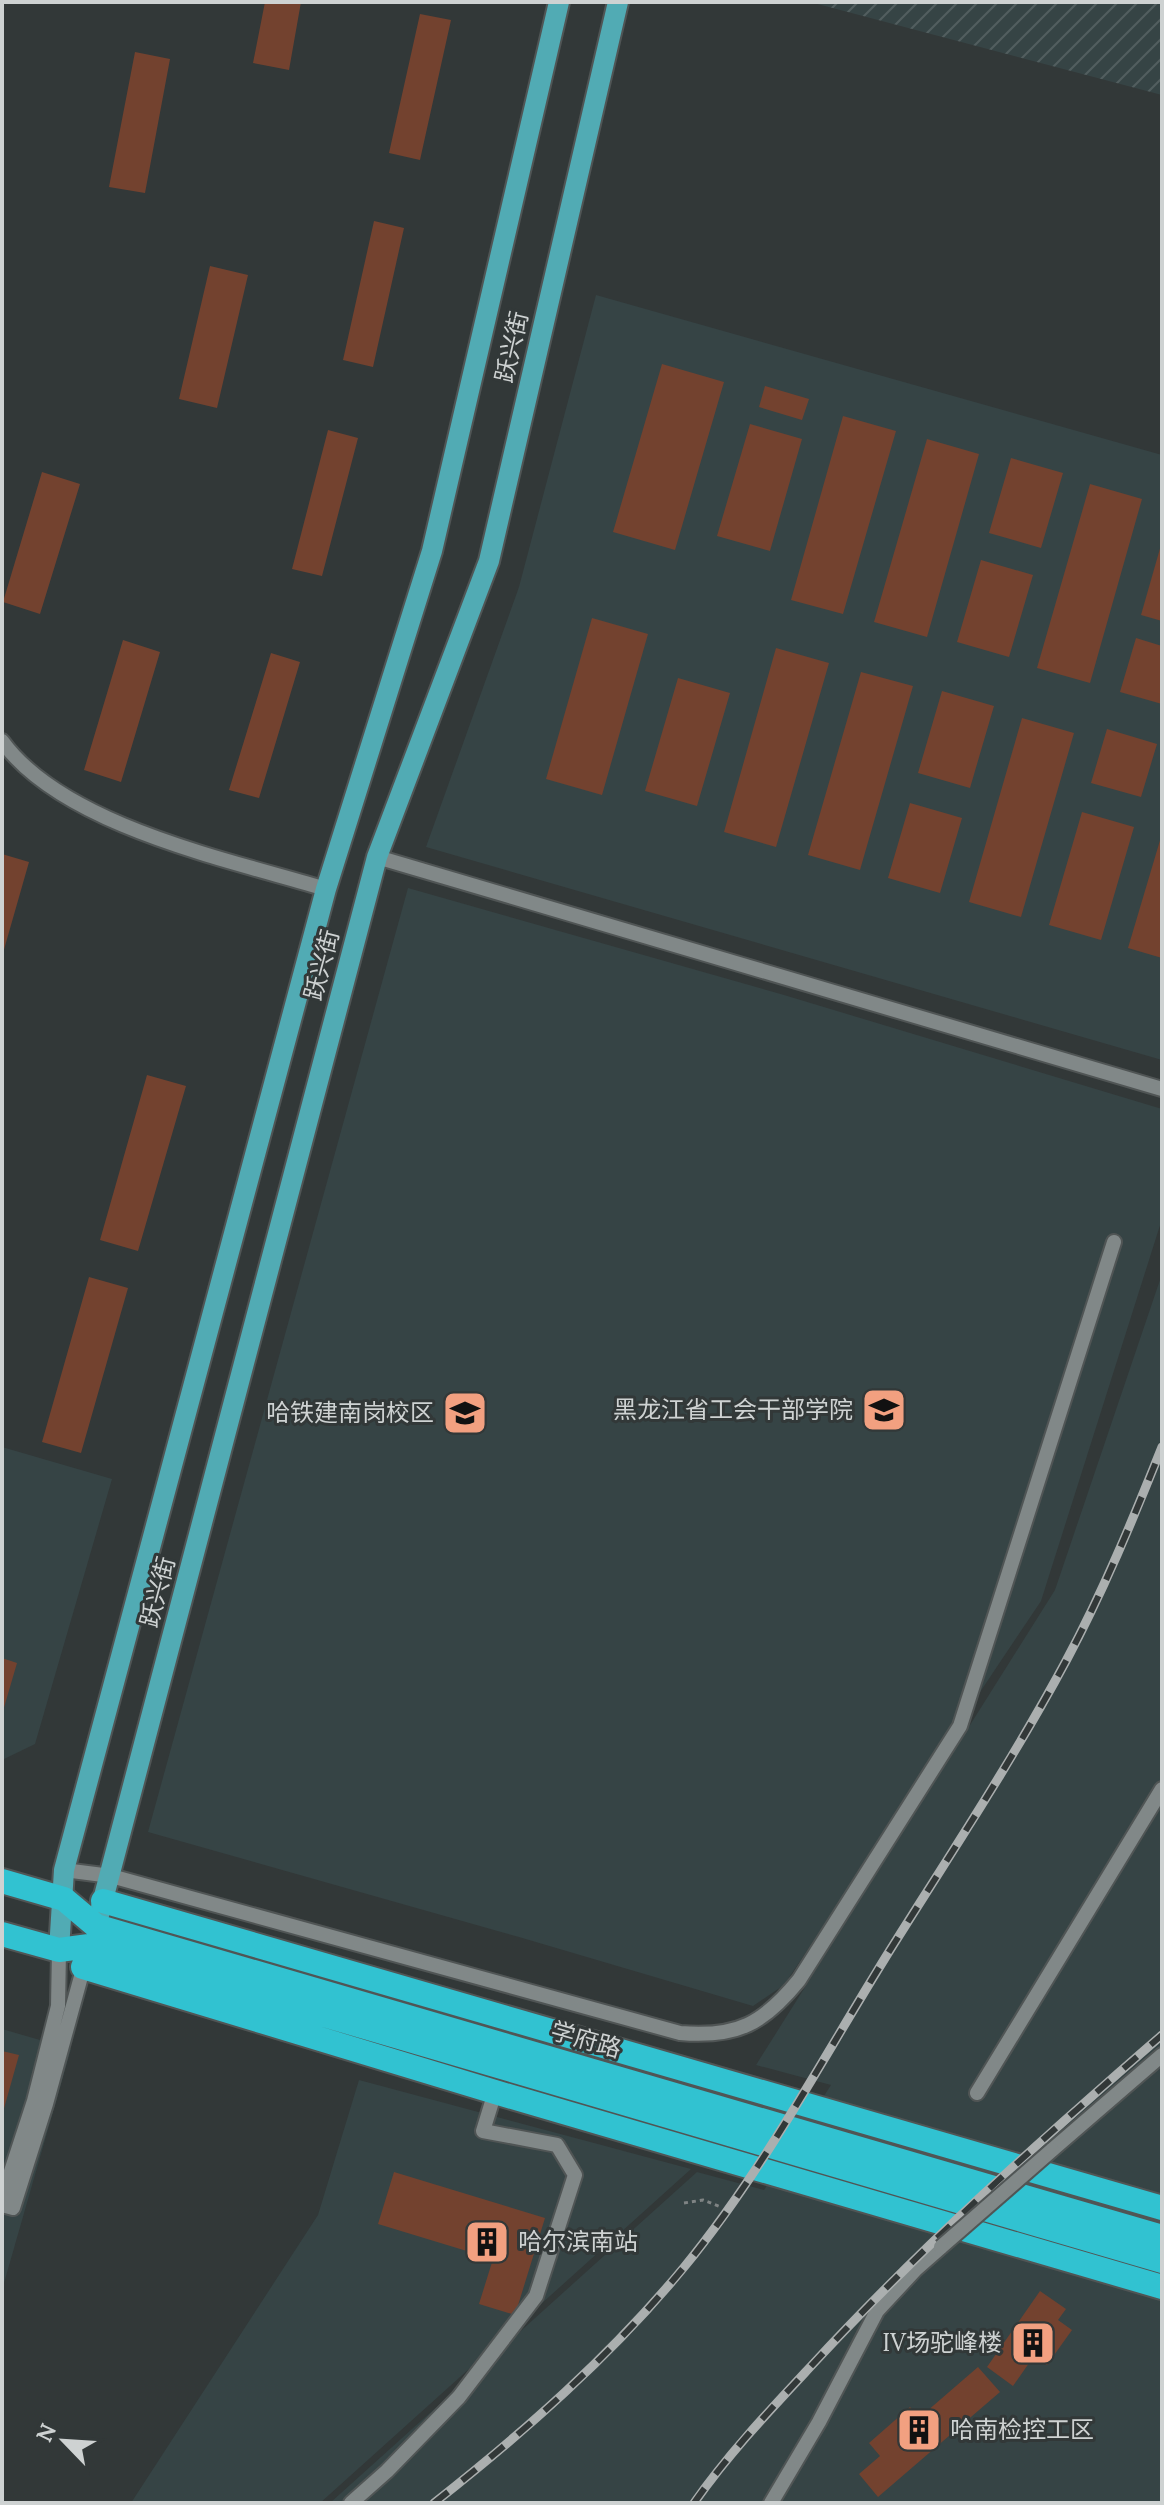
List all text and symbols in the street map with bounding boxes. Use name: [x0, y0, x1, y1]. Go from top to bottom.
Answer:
street label: 跃兴街: [488, 308, 535, 385]
street label: 跃兴街: [297, 926, 346, 1004]
school or university icon: 黑龙江省工会干部学院: [860, 1386, 908, 1434]
school or university icon: 哈铁建南岗校区: [441, 1389, 489, 1437]
place label: 黑龙江省工会干部学院: [613, 1394, 853, 1425]
place label: 哈铁建南岗校区: [266, 1397, 434, 1428]
street label: 跃兴街: [133, 1553, 182, 1631]
street label: 学府路: [547, 2015, 625, 2064]
building icon: 哈尔滨南站: [463, 2218, 511, 2266]
place label: 哈尔滨南站: [518, 2226, 638, 2257]
building icon: IV场驼峰楼: [1009, 2319, 1057, 2367]
place label: IV场驼峰楼: [882, 2327, 1002, 2358]
north arrow: [24, 2401, 104, 2481]
building icon: 哈南检控工区: [895, 2406, 943, 2454]
place label: 哈南检控工区: [950, 2414, 1094, 2445]
text: N: [30, 2419, 62, 2446]

